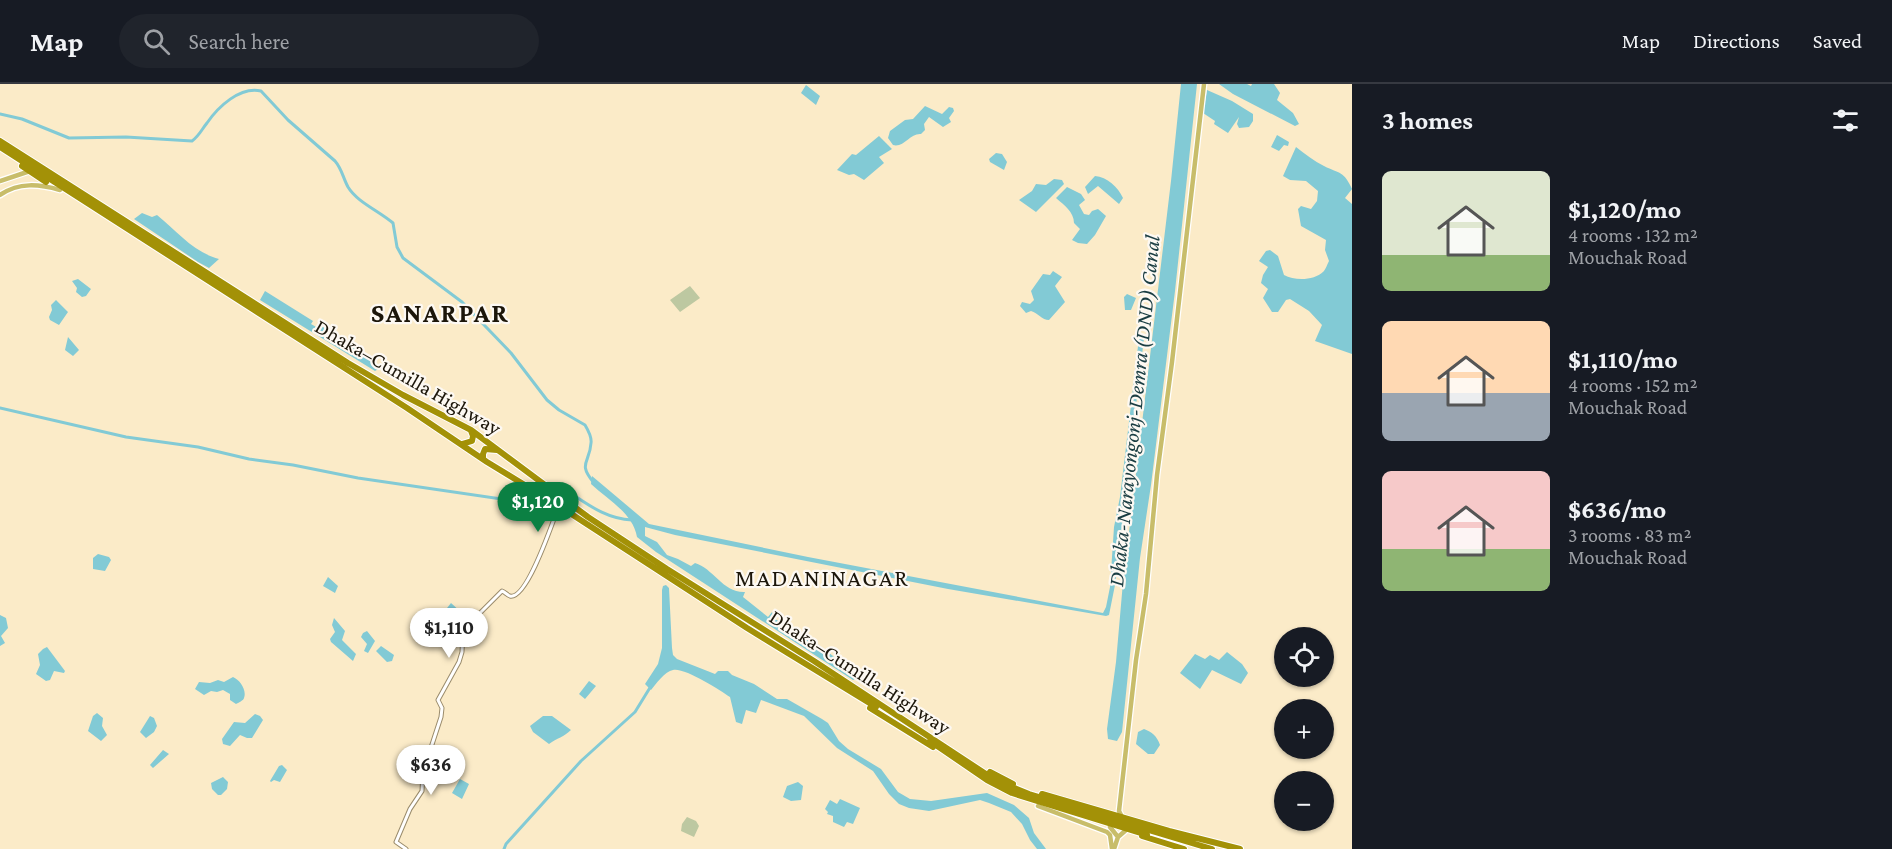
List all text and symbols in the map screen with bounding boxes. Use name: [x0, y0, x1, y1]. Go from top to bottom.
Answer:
search box: [119, 14, 539, 68]
icon: search: [140, 25, 173, 58]
text: Map: [30, 26, 83, 57]
text: Search here: [188, 29, 289, 54]
text: Map: [1622, 29, 1660, 53]
text: Directions: [1693, 29, 1780, 53]
text: Saved: [1813, 29, 1862, 53]
icon: filters: [1829, 104, 1862, 137]
text: 3 homes: [1382, 106, 1473, 135]
icon: home: [1430, 195, 1502, 267]
text: $1,120/mo: [1568, 195, 1681, 224]
text: 4 rooms · 132 m²: [1568, 224, 1698, 246]
water label: Dhaka-Narayongonj-Demra (DND) Canal: [1103, 233, 1166, 588]
text: Mouchak Road: [1568, 246, 1687, 268]
district label: SANARPAR: [371, 298, 509, 328]
street label: Dhaka–Cumilla Highway: [311, 314, 505, 440]
icon: home: [1430, 345, 1502, 417]
text: $1,110/mo: [1568, 345, 1678, 374]
text: 4 rooms · 152 m²: [1568, 374, 1697, 396]
text: Mouchak Road: [1568, 396, 1687, 418]
pin: $1,120: [489, 482, 587, 533]
text: $1,120: [512, 490, 564, 512]
icon: home: [1430, 495, 1502, 567]
text: $636/mo: [1568, 495, 1666, 524]
text: 3 rooms · 83 m²: [1568, 524, 1691, 546]
text: Mouchak Road: [1568, 546, 1687, 568]
district label: MADANINAGAR: [735, 564, 909, 591]
street label: Dhaka–Cumilla Highway: [765, 605, 955, 740]
pin: $1,110: [400, 608, 498, 659]
text: $1,110: [424, 616, 474, 638]
map controls: [1274, 627, 1334, 831]
button: locate: [1274, 627, 1334, 687]
button: +: [1274, 699, 1334, 759]
pin: $636: [395, 745, 467, 796]
text: $636: [410, 753, 452, 775]
button: −: [1274, 771, 1334, 831]

